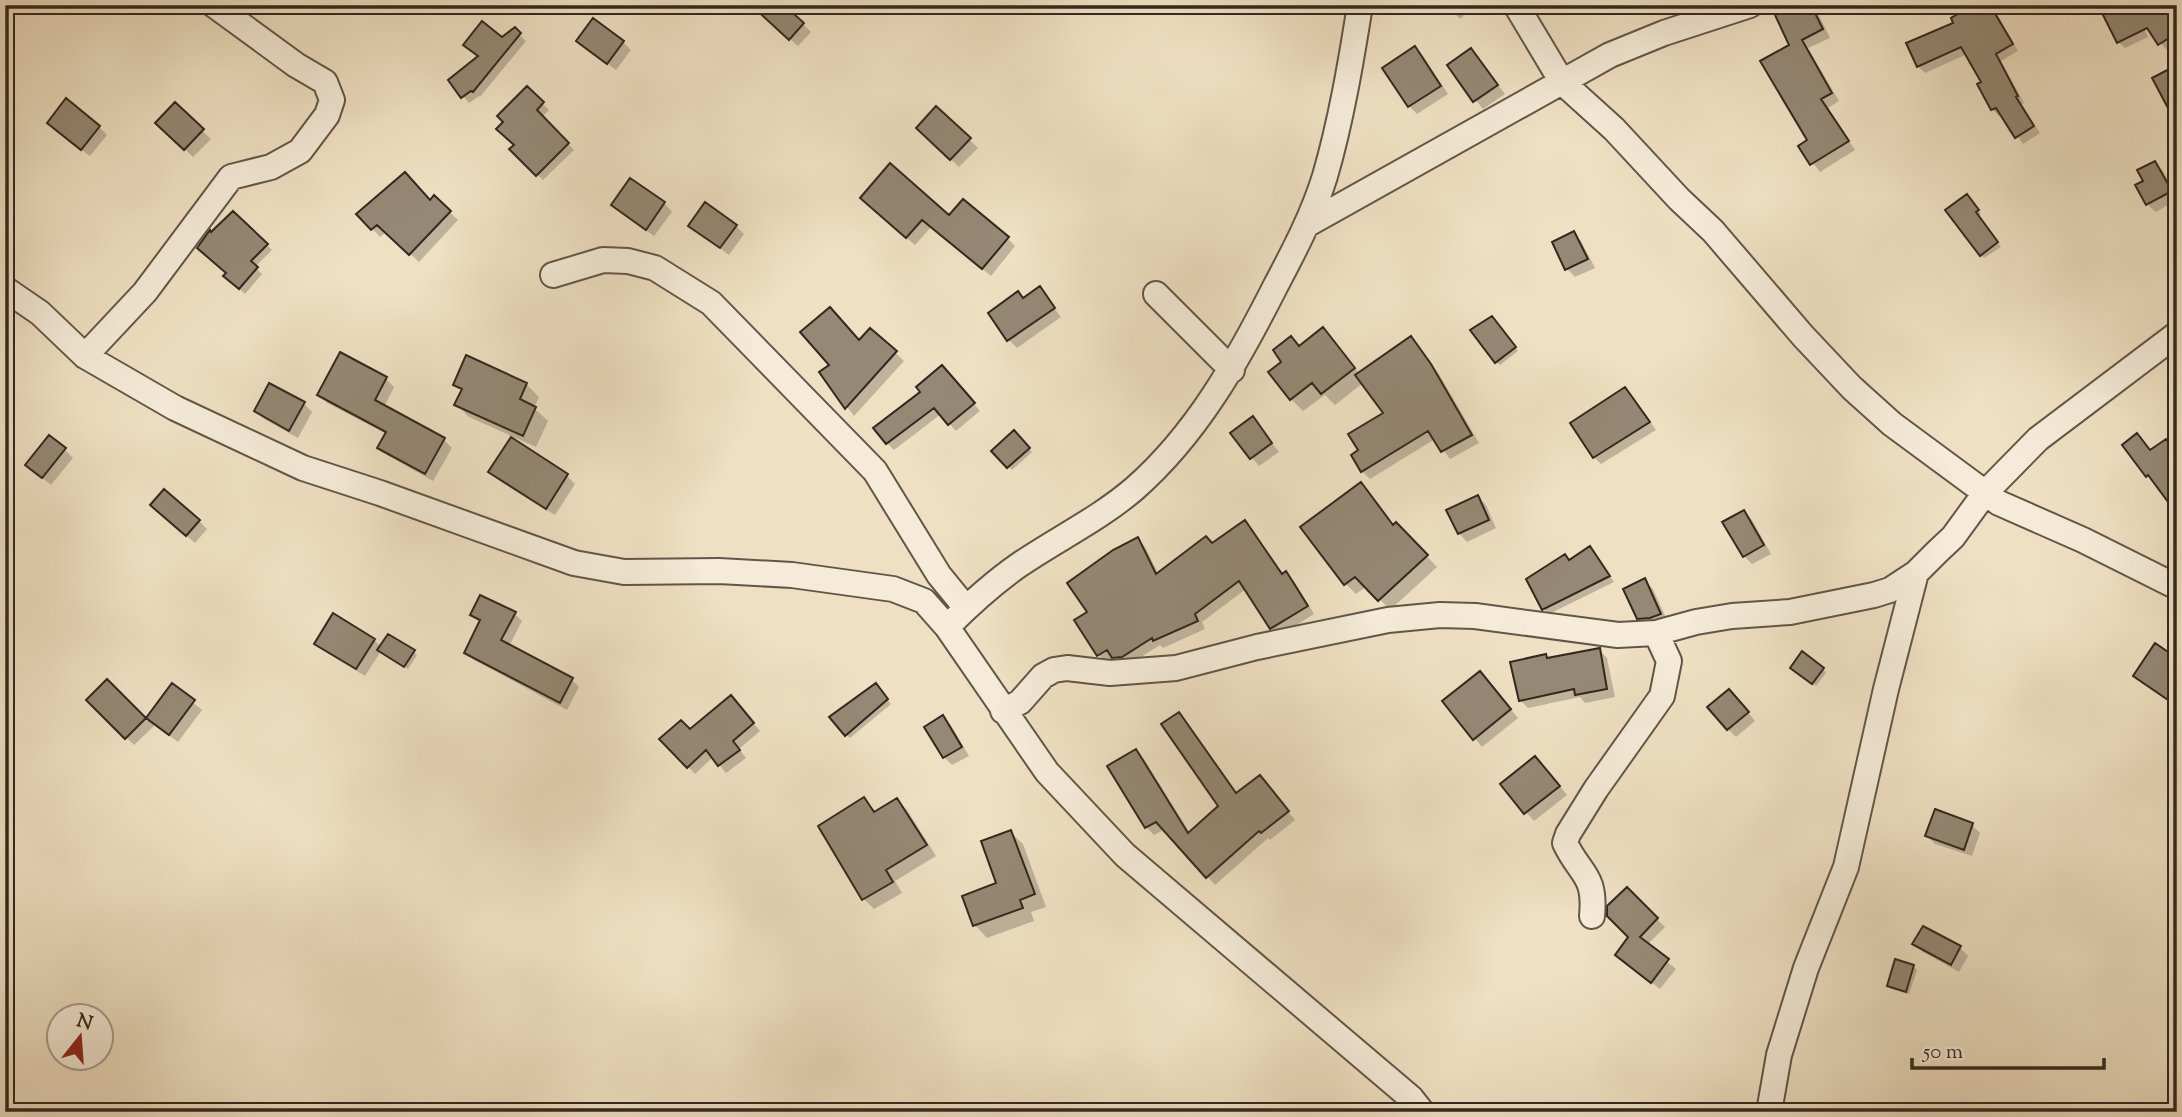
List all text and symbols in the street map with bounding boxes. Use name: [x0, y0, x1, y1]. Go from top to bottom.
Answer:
north arrow: [46, 1002, 116, 1072]
text: N: [73, 1008, 95, 1038]
scale bar: [1912, 1026, 2105, 1070]
text: 50 m: [1922, 1038, 1963, 1068]

